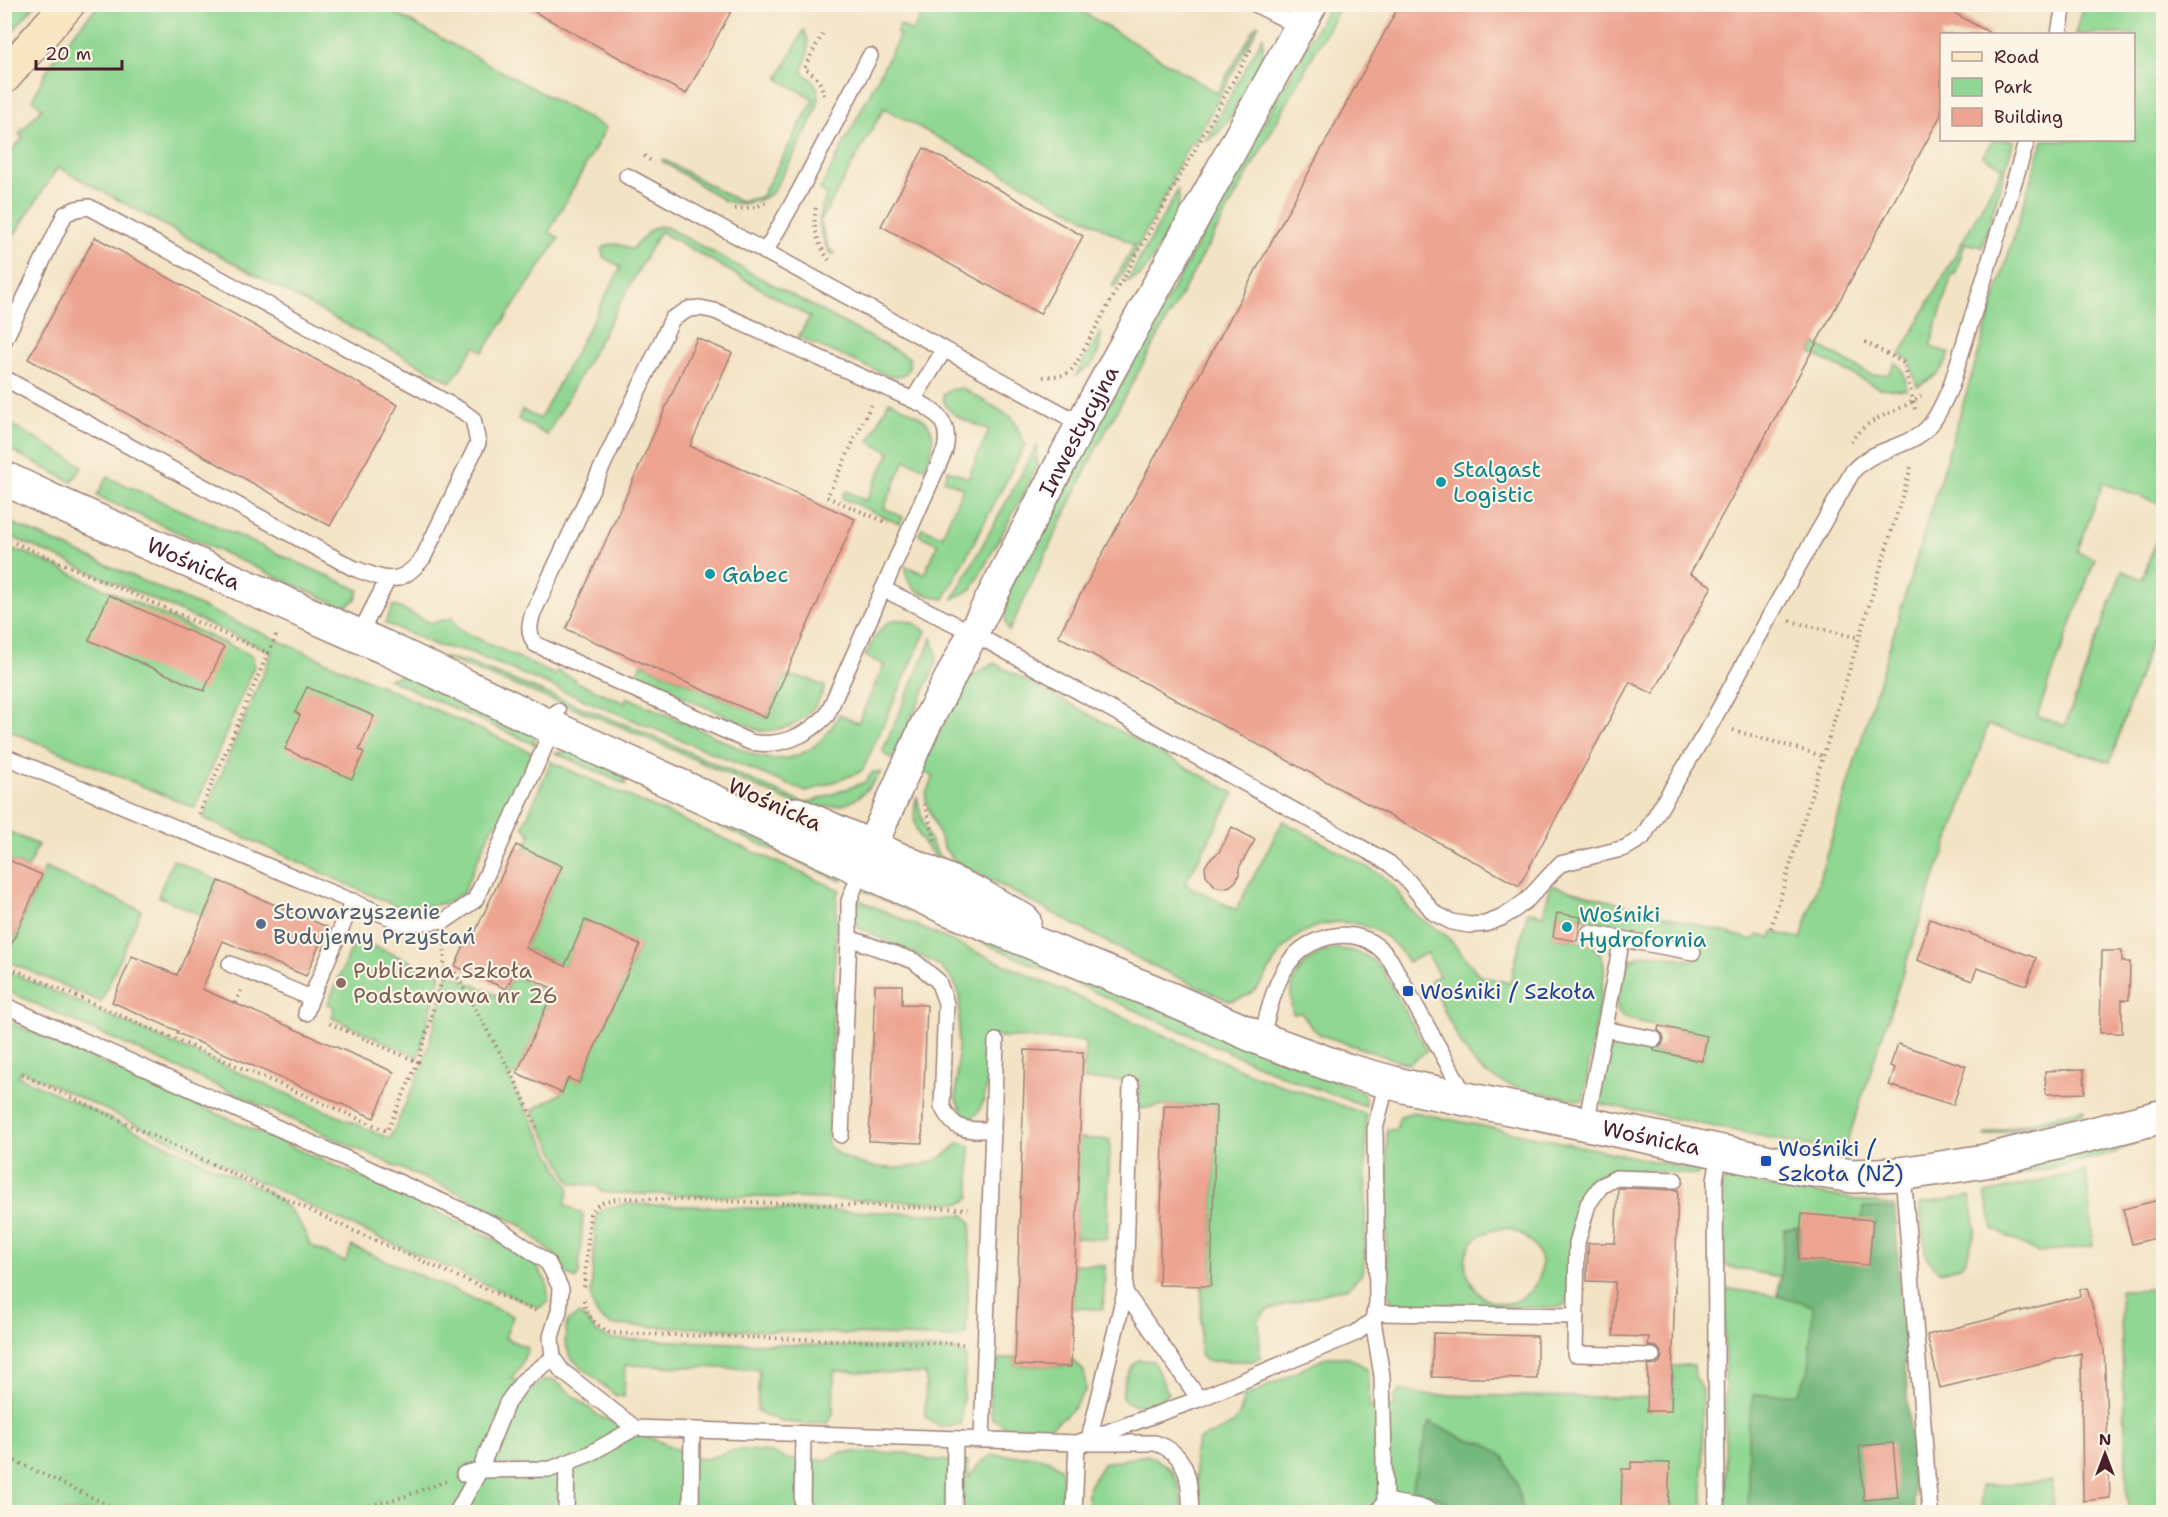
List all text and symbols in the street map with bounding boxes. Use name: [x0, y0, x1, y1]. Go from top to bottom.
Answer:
scale bar: [36, 33, 122, 71]
legend: [1940, 33, 2135, 141]
text: 20 m: [45, 42, 91, 66]
text: Road: [1994, 45, 2039, 69]
text: Park: [1994, 75, 2033, 99]
text: Building: [1994, 105, 2063, 129]
street label: Inwestycyjna: [1032, 360, 1126, 501]
place label: Stalgast Logistic: [1453, 455, 1541, 509]
marker: Stalgast Logistic: [1434, 475, 1448, 489]
street label: Wośnicka: [142, 530, 245, 597]
place label: Gabec: [722, 560, 789, 589]
marker: Gabec: [703, 567, 717, 581]
street label: Wośnicka: [724, 771, 826, 838]
place label: Stowarzyszenie Budujemy Przystań: [273, 897, 475, 951]
place label: Wośniki Hydrofornia: [1579, 900, 1707, 954]
marker: Stowarzyszenie Budujemy Przystań: [254, 917, 268, 931]
marker: Wośniki Hydrofornia: [1560, 920, 1574, 934]
place label: Publiczna Szkoła Podstawowa nr 26: [353, 956, 558, 1010]
marker: Publiczna Szkoła Podstawowa nr 26: [334, 976, 348, 990]
place label: Wośniki / Szkoła: [1420, 977, 1595, 1006]
marker: Wośniki / Szkoła: [1401, 984, 1415, 998]
street label: Wośnicka: [1600, 1114, 1703, 1162]
place label: Wośniki / Szkoła (NŻ): [1778, 1134, 1903, 1188]
marker: Wośniki / Szkoła (NŻ): [1759, 1154, 1773, 1168]
north arrow: [2075, 1424, 2135, 1484]
text: N: [2099, 1429, 2111, 1450]

